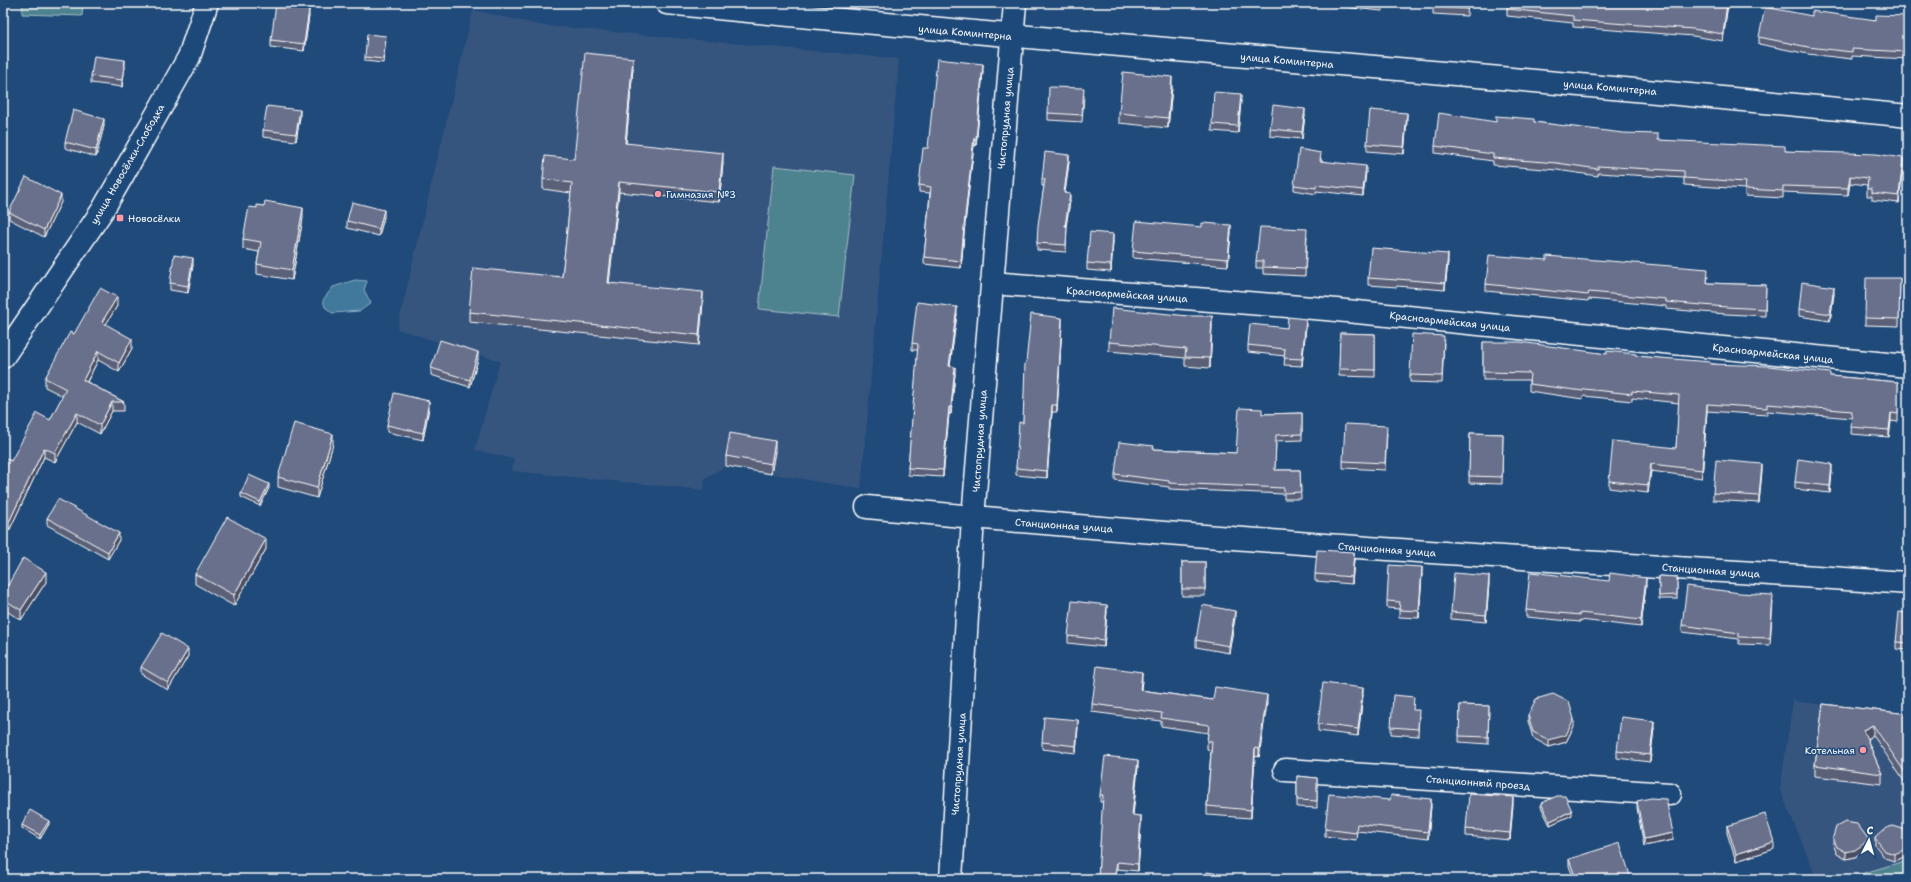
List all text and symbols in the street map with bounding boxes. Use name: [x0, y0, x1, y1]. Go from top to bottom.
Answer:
street label: улица Коминтерна: [918, 22, 1013, 43]
street label: улица Коминтерна: [1240, 50, 1335, 71]
street label: Чистопрудная улица: [995, 66, 1017, 170]
street label: улица Коминтерна: [1563, 77, 1658, 98]
street label: улица Новосёлки-Слободка: [88, 102, 166, 226]
place label: Гимназия №3: [666, 188, 736, 201]
marker: Гимназия №3: [653, 189, 663, 199]
place label: Новосёлки: [128, 212, 180, 224]
marker: Новосёлки: [115, 213, 125, 223]
street label: Красноармейская улица: [1066, 284, 1189, 305]
street label: Красноармейская улица: [1389, 309, 1512, 334]
street label: Красноармейская улица: [1712, 341, 1835, 366]
street label: Чистопрудная улица: [969, 389, 990, 493]
street label: Станционная улица: [1015, 516, 1114, 535]
street label: Станционная улица: [1338, 540, 1437, 559]
street label: Станционная улица: [1662, 561, 1761, 580]
street label: Чистопрудная улица: [948, 712, 969, 816]
place label: Котельная: [1805, 744, 1855, 757]
marker: Котельная: [1858, 745, 1868, 755]
street label: Станционный проезд: [1425, 772, 1531, 793]
north arrow: [1849, 820, 1889, 860]
text: С: [1866, 823, 1874, 838]

